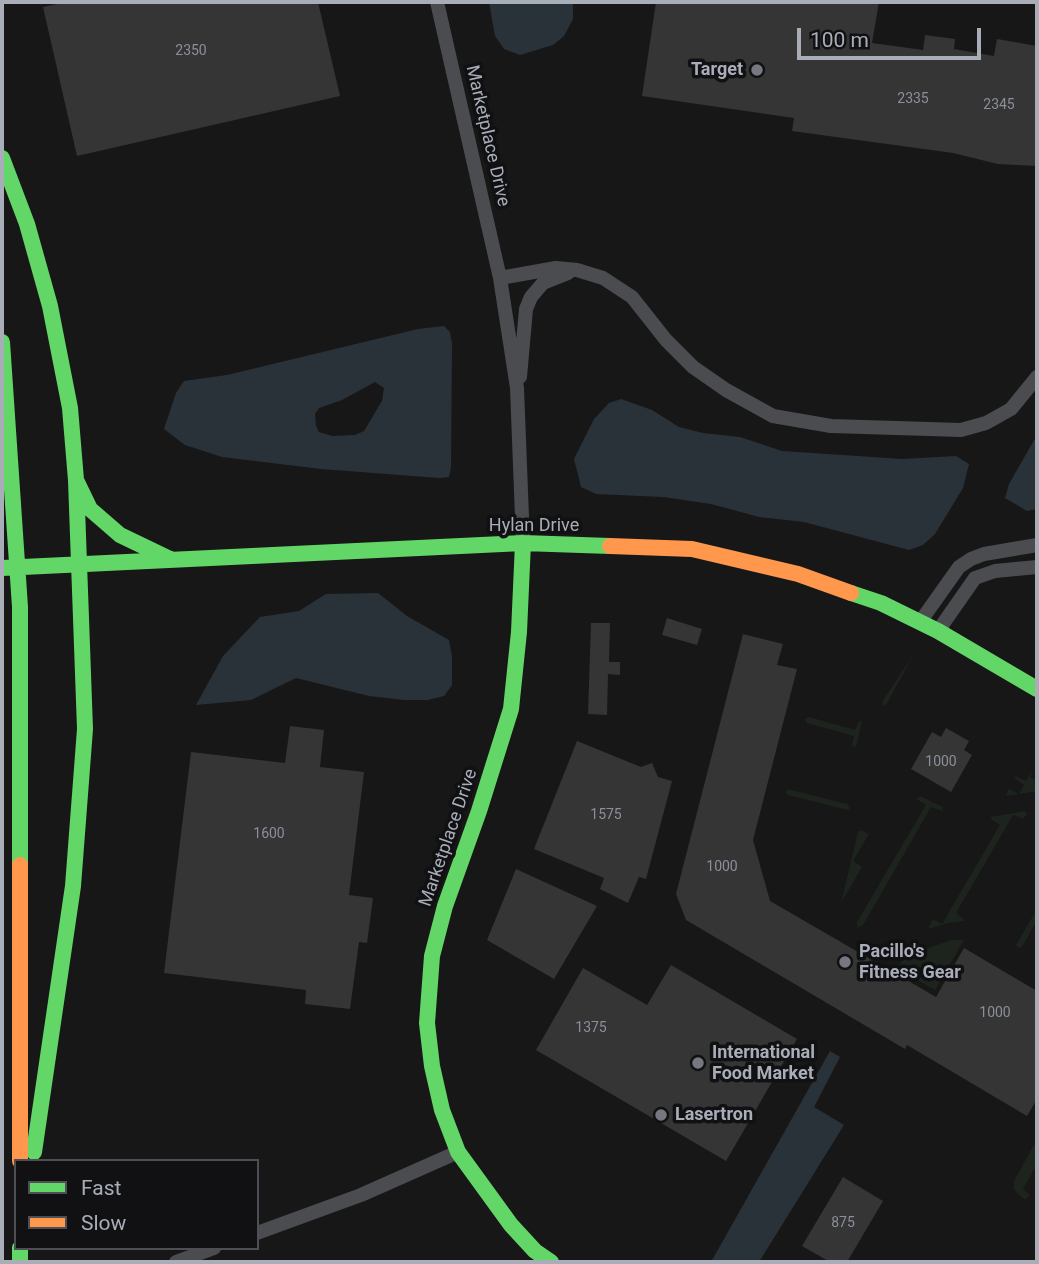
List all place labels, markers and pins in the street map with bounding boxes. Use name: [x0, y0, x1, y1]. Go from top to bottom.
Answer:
place label: Target: [691, 59, 743, 81]
marker: Target: [749, 62, 765, 78]
place label: Pacillo's Fitness Gear: [859, 941, 961, 984]
marker: Pacillo's Fitness Gear: [837, 954, 853, 970]
place label: International Food Market: [712, 1042, 815, 1084]
marker: International Food Market: [690, 1055, 706, 1071]
place label: Lasertron: [675, 1104, 753, 1126]
marker: Lasertron: [653, 1107, 669, 1123]

